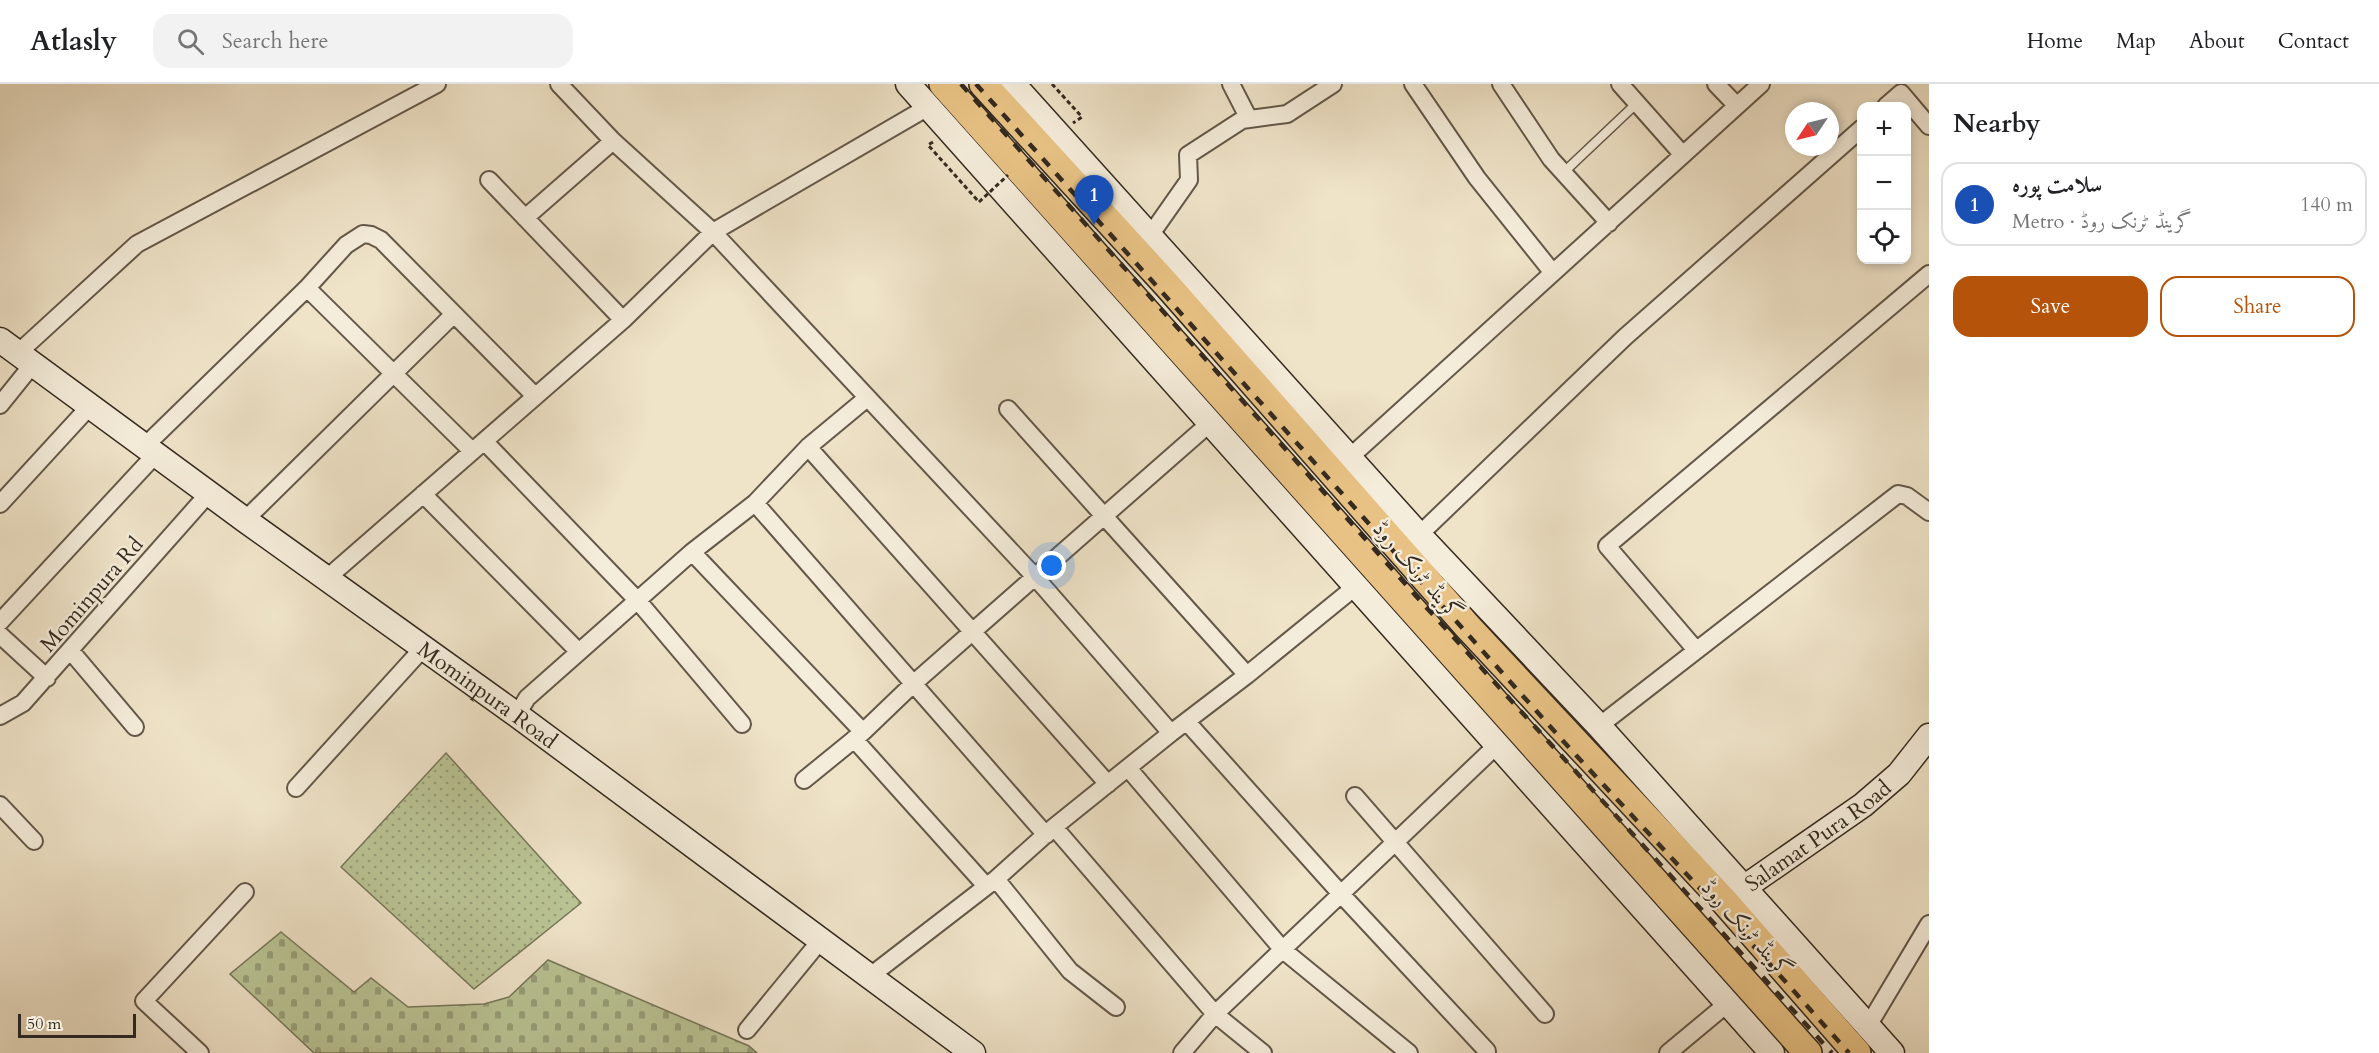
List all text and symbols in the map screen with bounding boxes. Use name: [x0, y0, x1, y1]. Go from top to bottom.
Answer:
search box: [153, 14, 573, 68]
text: Atlasly: [30, 22, 117, 60]
icon: search: [174, 25, 207, 58]
text: Search here: [222, 26, 328, 56]
text: Home: [2027, 27, 2083, 56]
text: Map: [2116, 27, 2156, 56]
text: About: [2189, 27, 2245, 56]
text: Contact: [2278, 27, 2349, 56]
north arrow: [1785, 102, 1839, 156]
map controls: [1857, 102, 1911, 264]
button: +: [1857, 102, 1911, 156]
text: Nearby: [1953, 106, 2041, 141]
button: −: [1857, 156, 1911, 210]
text: سلامت پورہ: [2012, 170, 2102, 200]
pin: 1: [1074, 176, 1114, 225]
text: 1: [1969, 191, 1980, 218]
text: 140 m: [2300, 191, 2353, 218]
text: Metro · گرینڈ ٹرنک روڈ: [2012, 208, 2192, 235]
button: locate: [1857, 210, 1911, 264]
button: Save: [1953, 276, 2148, 337]
button: Share: [2160, 276, 2355, 337]
street label: گرینڈ ٹرنک روڈ: [1366, 514, 1469, 627]
street label: Mominpura Rd: [33, 530, 151, 659]
your location: [1037, 551, 1066, 580]
street label: Mominpura Road: [411, 635, 563, 756]
street label: Salamat Pura Road: [1739, 773, 1898, 899]
street label: گرینڈ ٹرنک روڈ: [1694, 873, 1799, 984]
scale bar: [18, 1011, 136, 1038]
text: 50 m: [27, 1013, 61, 1035]

